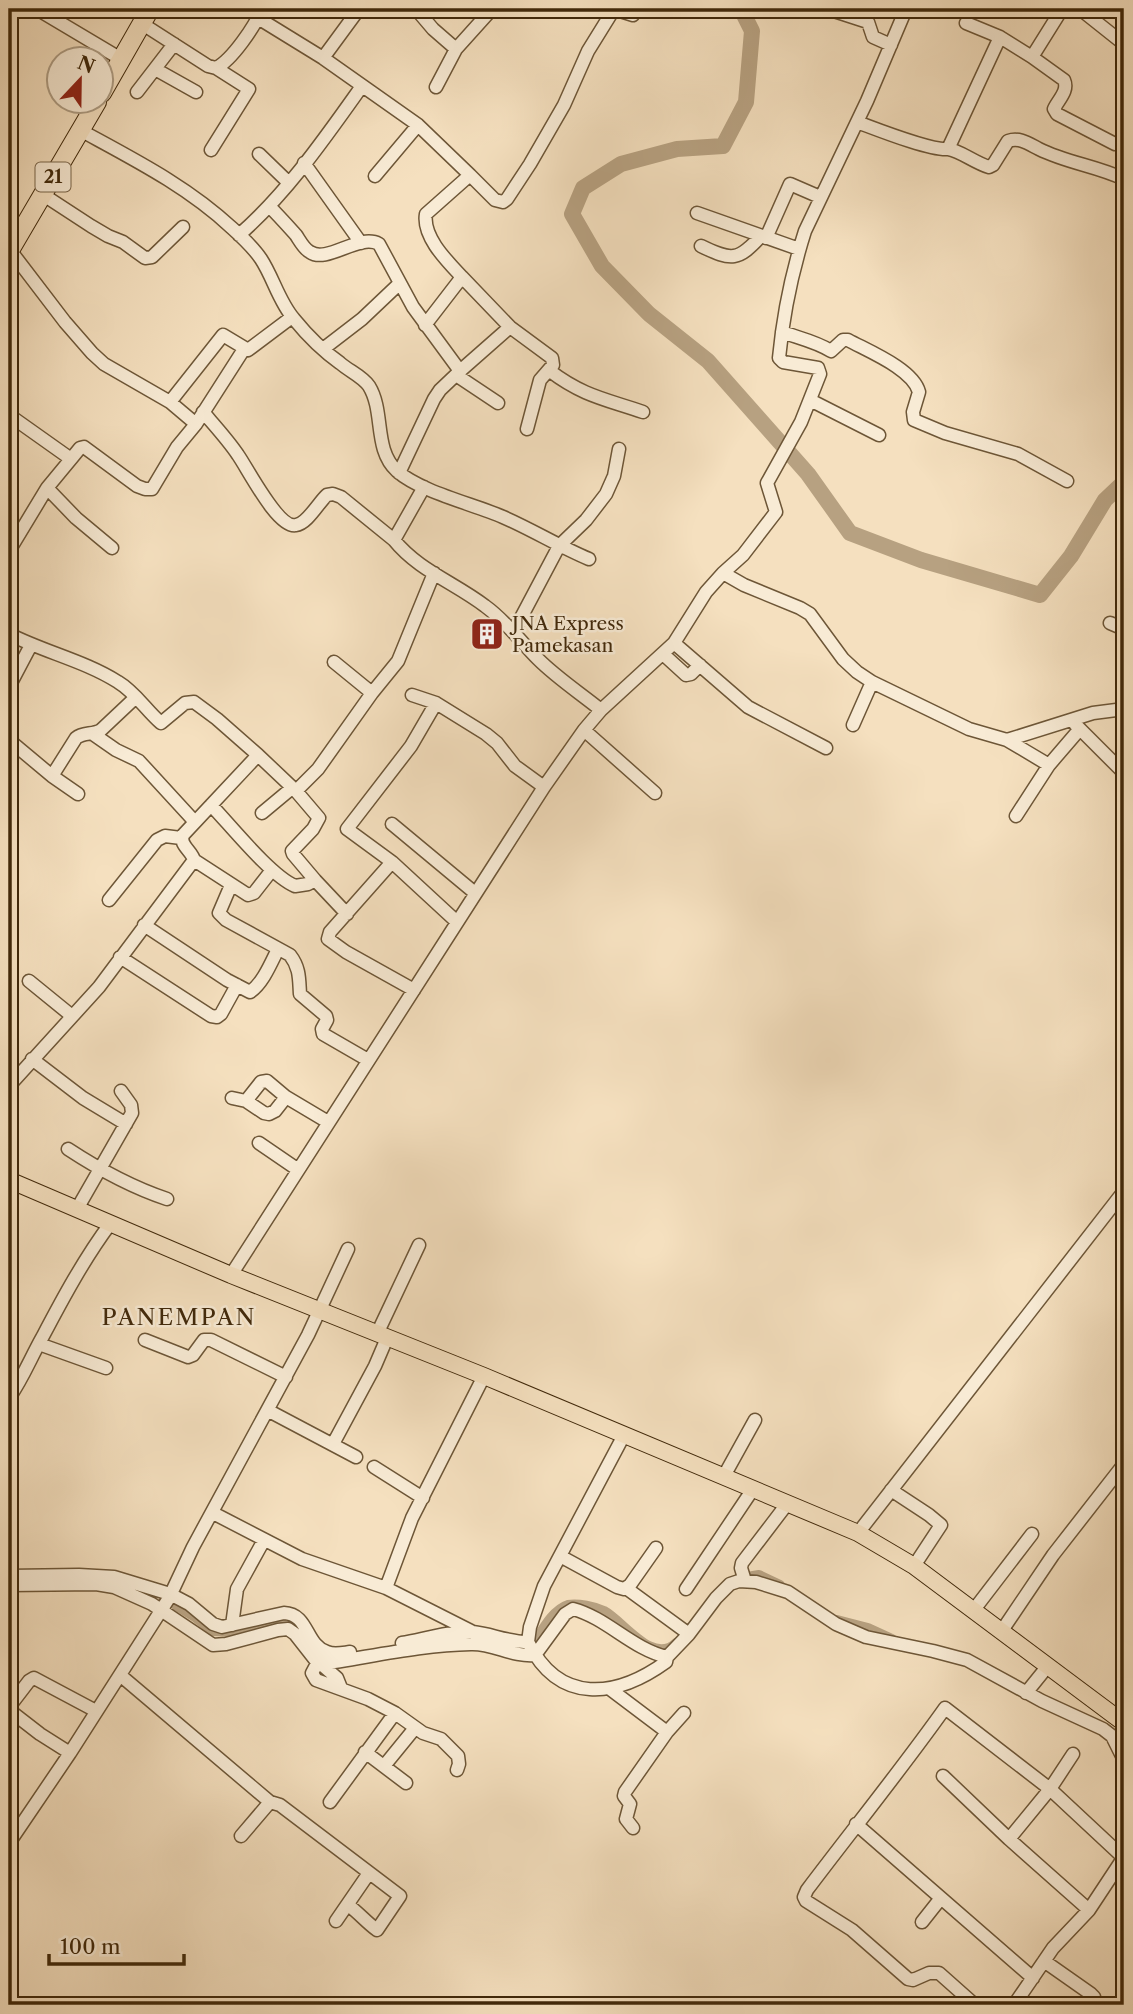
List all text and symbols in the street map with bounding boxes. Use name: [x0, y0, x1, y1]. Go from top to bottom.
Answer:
north arrow: [46, 46, 116, 116]
text: N: [74, 51, 98, 78]
road number: 21: [36, 162, 70, 192]
place label: JNA Express Pamekasan: [509, 612, 624, 657]
building icon: JNA Express Pamekasan: [468, 615, 506, 653]
district label: PANEMPAN: [101, 1303, 257, 1331]
scale bar: [49, 1923, 184, 1967]
text: 100 m: [60, 1934, 121, 1959]

